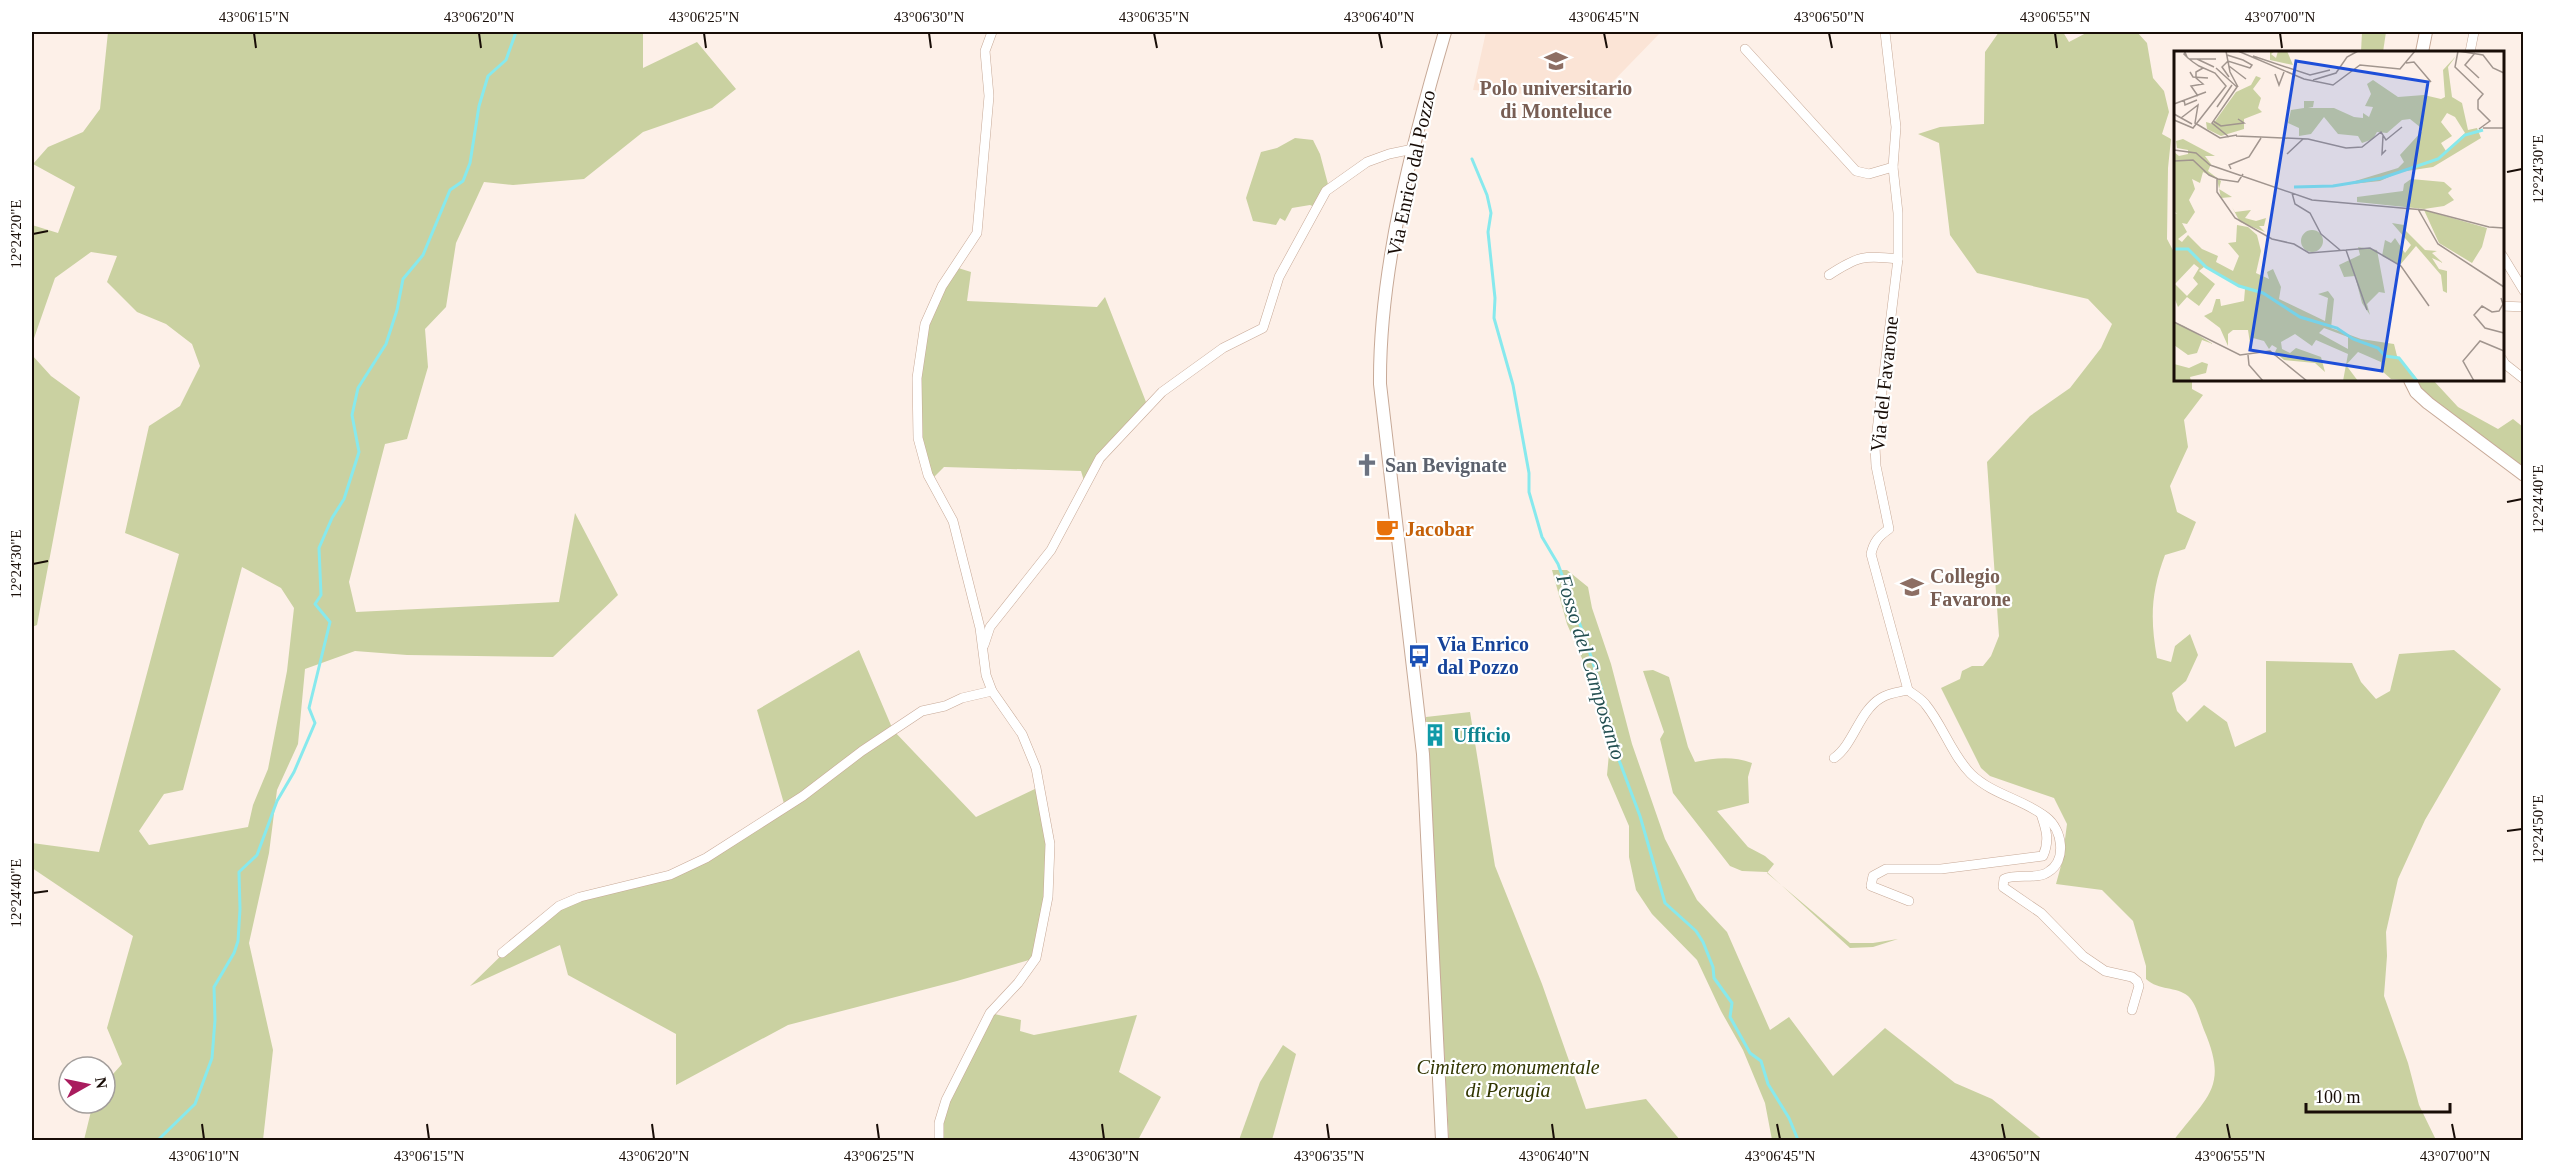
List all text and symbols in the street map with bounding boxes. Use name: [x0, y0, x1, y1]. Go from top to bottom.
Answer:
text: 43°06'15"N: [219, 9, 289, 25]
text: 43°06'20"N: [444, 9, 514, 25]
text: 43°06'25"N: [669, 9, 739, 25]
text: 43°06'30"N: [894, 9, 964, 25]
text: 43°06'35"N: [1119, 9, 1189, 25]
text: 43°06'40"N: [1344, 9, 1414, 25]
text: 43°06'45"N: [1569, 9, 1639, 25]
text: 43°06'50"N: [1794, 9, 1864, 25]
text: 43°06'55"N: [2020, 9, 2090, 25]
text: 43°07'00"N: [2245, 9, 2315, 25]
school or university icon: Polo universitario di Monteluce: [1543, 48, 1569, 74]
inset map: [2174, 51, 2504, 381]
place label: Polo universitario di Monteluce: [1480, 77, 1632, 122]
street label: Via Enrico dal Pozzo: [1383, 88, 1439, 258]
text: 12°24'30"E: [2530, 135, 2546, 204]
text: 12°24'20"E: [8, 200, 24, 269]
street label: Via del Favarone: [1866, 315, 1902, 453]
church icon: San Bevignate: [1354, 452, 1380, 478]
place label: San Bevignate: [1385, 454, 1507, 477]
text: 12°24'40"E: [2530, 465, 2546, 534]
cafe icon: Jacobar: [1374, 516, 1400, 542]
place label: Jacobar: [1405, 518, 1474, 540]
text: 12°24'30"E: [8, 530, 24, 599]
place label: Collegio Favarone: [1930, 565, 2011, 610]
water label: Fosso del Camposanto: [1551, 570, 1631, 763]
school or university icon: Collegio Favarone: [1899, 574, 1925, 600]
place label: Via Enrico dal Pozzo: [1437, 633, 1529, 678]
bus stop icon: Via Enrico dal Pozzo: [1406, 643, 1432, 669]
building icon: Ufficio: [1422, 722, 1448, 748]
place label: Ufficio: [1453, 724, 1511, 746]
text: 12°24'50"E: [2530, 795, 2546, 864]
text: 12°24'40"E: [8, 859, 24, 928]
north arrow: [57, 1055, 117, 1115]
park label: Cimitero monumentale di Perugia: [1416, 1056, 1600, 1102]
text: N: [92, 1076, 111, 1090]
scale bar: [2306, 1076, 2450, 1114]
text: 100 m: [2315, 1087, 2361, 1107]
text: 43°06'10"N: [169, 1148, 239, 1164]
text: 43°06'15"N: [394, 1148, 464, 1164]
text: 43°06'20"N: [619, 1148, 689, 1164]
text: 43°06'25"N: [844, 1148, 914, 1164]
text: 43°06'30"N: [1069, 1148, 1139, 1164]
text: 43°06'35"N: [1294, 1148, 1364, 1164]
text: 43°06'40"N: [1519, 1148, 1589, 1164]
text: 43°06'45"N: [1745, 1148, 1815, 1164]
text: 43°06'50"N: [1970, 1148, 2040, 1164]
text: 43°06'55"N: [2195, 1148, 2265, 1164]
text: 43°07'00"N: [2420, 1148, 2490, 1164]

